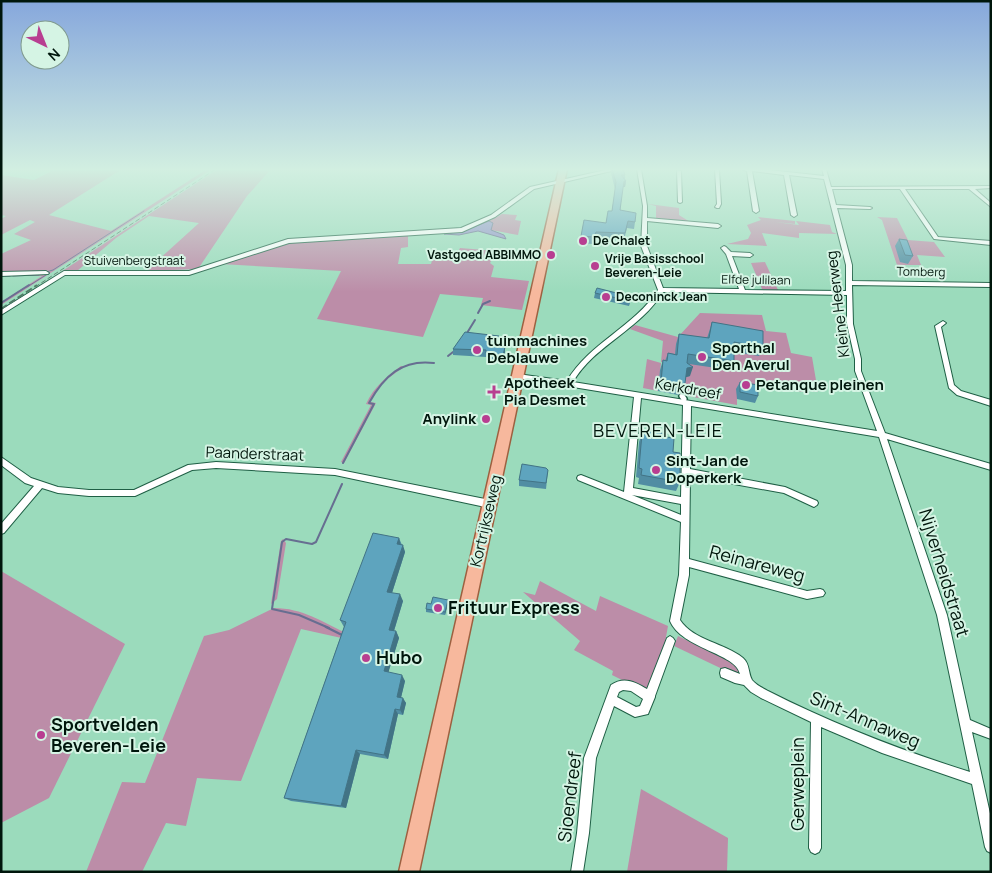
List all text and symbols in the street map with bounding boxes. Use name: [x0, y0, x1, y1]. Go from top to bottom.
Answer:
north arrow: [20, 20, 70, 70]
text: N: [44, 44, 64, 65]
place label: De Chalet: [593, 232, 650, 249]
marker: De Chalet: [577, 235, 589, 247]
place label: Vastgoed ABBIMMO: [427, 246, 541, 263]
marker: Vastgoed ABBIMMO: [545, 249, 557, 261]
street label: Kleine Heerweg: [821, 249, 854, 359]
place label: Vrije Basisschool Beveren-Leie: [605, 250, 704, 281]
street label: Stuivenbergstraat: [84, 252, 184, 269]
marker: Vrije Basisschool Beveren-Leie: [589, 260, 601, 272]
street label: Tomberg: [896, 263, 946, 280]
street label: Elfde julilaan: [721, 270, 791, 289]
place label: Deconinck Jean: [616, 288, 707, 305]
marker: Deconinck Jean: [600, 291, 612, 303]
place label: tuinmachines Deblauwe: [487, 330, 587, 368]
place label: Sporthal Den Averul: [712, 337, 790, 375]
marker: tuinmachines Deblauwe: [471, 344, 483, 356]
marker: Sporthal Den Averul: [696, 351, 708, 363]
place label: Apotheek Pia Desmet: [504, 372, 586, 410]
street label: Kerkdreef: [653, 372, 723, 405]
place label: Petanque pleinen: [756, 374, 884, 395]
marker: Petanque pleinen: [740, 379, 752, 391]
marker: Apotheek Pia Desmet: [488, 386, 500, 398]
place label: Anylink: [423, 408, 477, 429]
marker: Anylink: [480, 413, 492, 425]
district label: BEVEREN-LEIE: [593, 418, 723, 442]
street label: Paanderstraat: [205, 441, 305, 466]
place label: Sint-Jan de Doperkerk: [666, 450, 749, 488]
marker: Sint-Jan de Doperkerk: [650, 464, 662, 476]
street label: Kortrijkseweg: [465, 473, 506, 569]
street label: Nijverheidstraat: [914, 506, 976, 640]
street label: Reinareweg: [707, 539, 808, 587]
place label: Frituur Express: [448, 595, 580, 619]
marker: Frituur Express: [432, 602, 444, 614]
place label: Hubo: [376, 645, 422, 669]
marker: Hubo: [360, 652, 372, 664]
street label: Sint-Annaweg: [807, 685, 924, 753]
place label: Sportvelden Beveren-Leie: [51, 712, 166, 757]
marker: Sportvelden Beveren-Leie: [35, 729, 47, 741]
street label: Gerweplein: [785, 737, 809, 831]
street label: Sioendreef: [552, 750, 587, 844]

